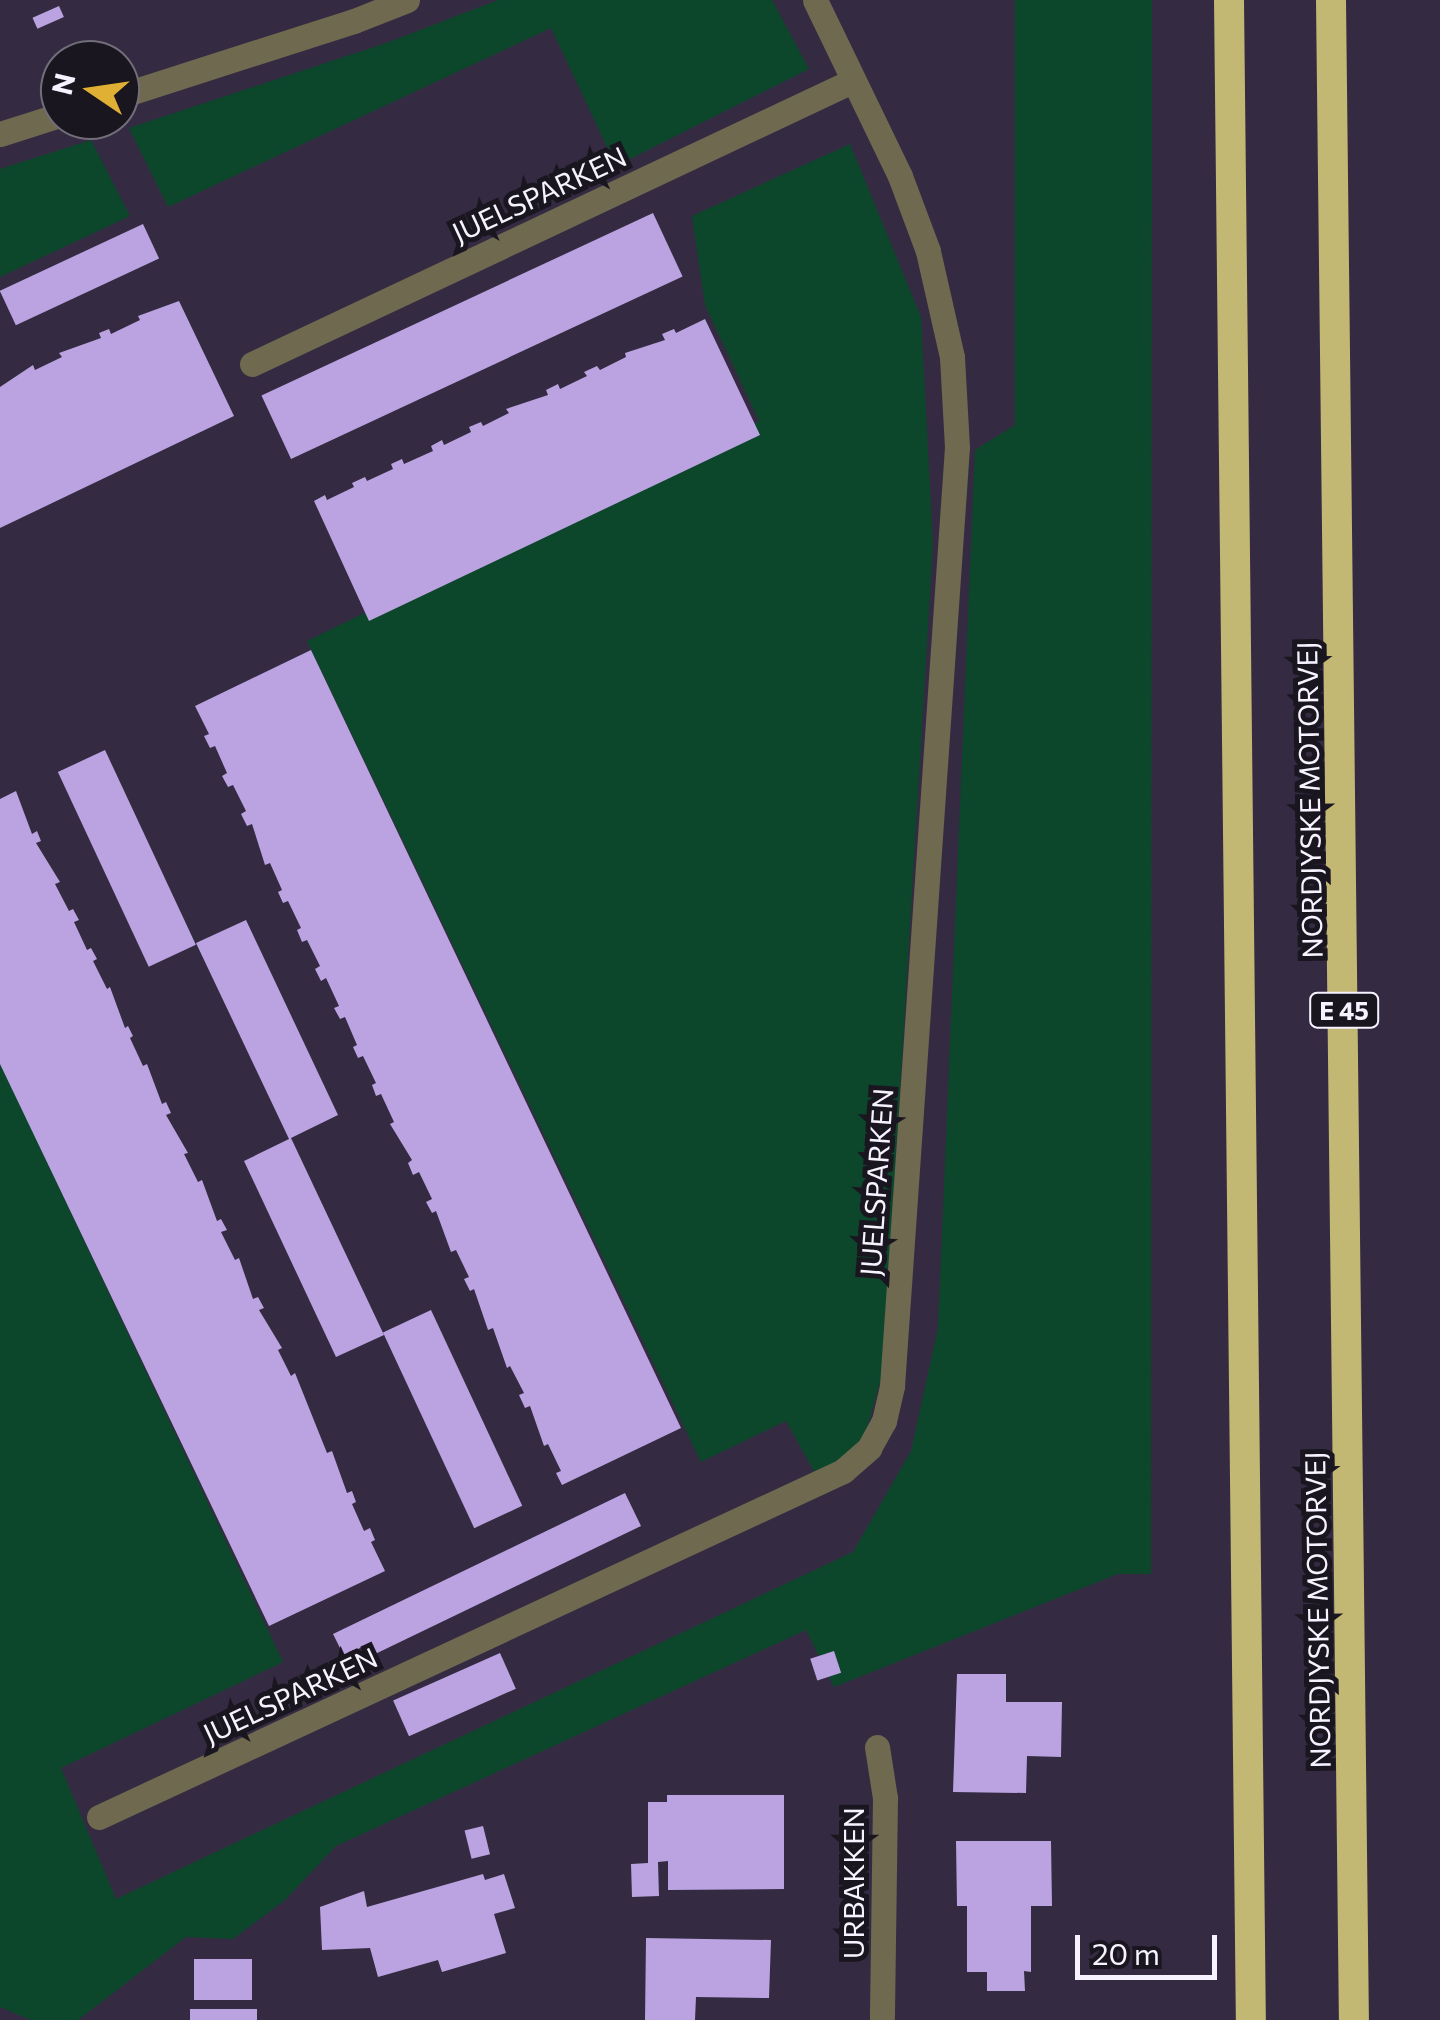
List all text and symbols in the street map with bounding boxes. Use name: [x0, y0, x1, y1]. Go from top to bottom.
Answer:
north arrow: [40, 40, 140, 140]
text: N: [44, 70, 82, 98]
street label: JUELSPARKEN: [447, 139, 631, 249]
street label: NORDJYSKE MOTORVEJ: [1289, 641, 1329, 959]
road number: E 45: [1309, 990, 1379, 1030]
street label: JUELSPARKEN: [853, 1087, 899, 1277]
street label: NORDJYSKE MOTORVEJ: [1297, 1451, 1337, 1769]
street label: JUELSPARKEN: [198, 1640, 382, 1750]
street label: URBAKKEN: [836, 1807, 870, 1959]
scale bar: [1080, 1915, 1222, 1977]
text: 20 m: [1092, 1934, 1160, 1971]

